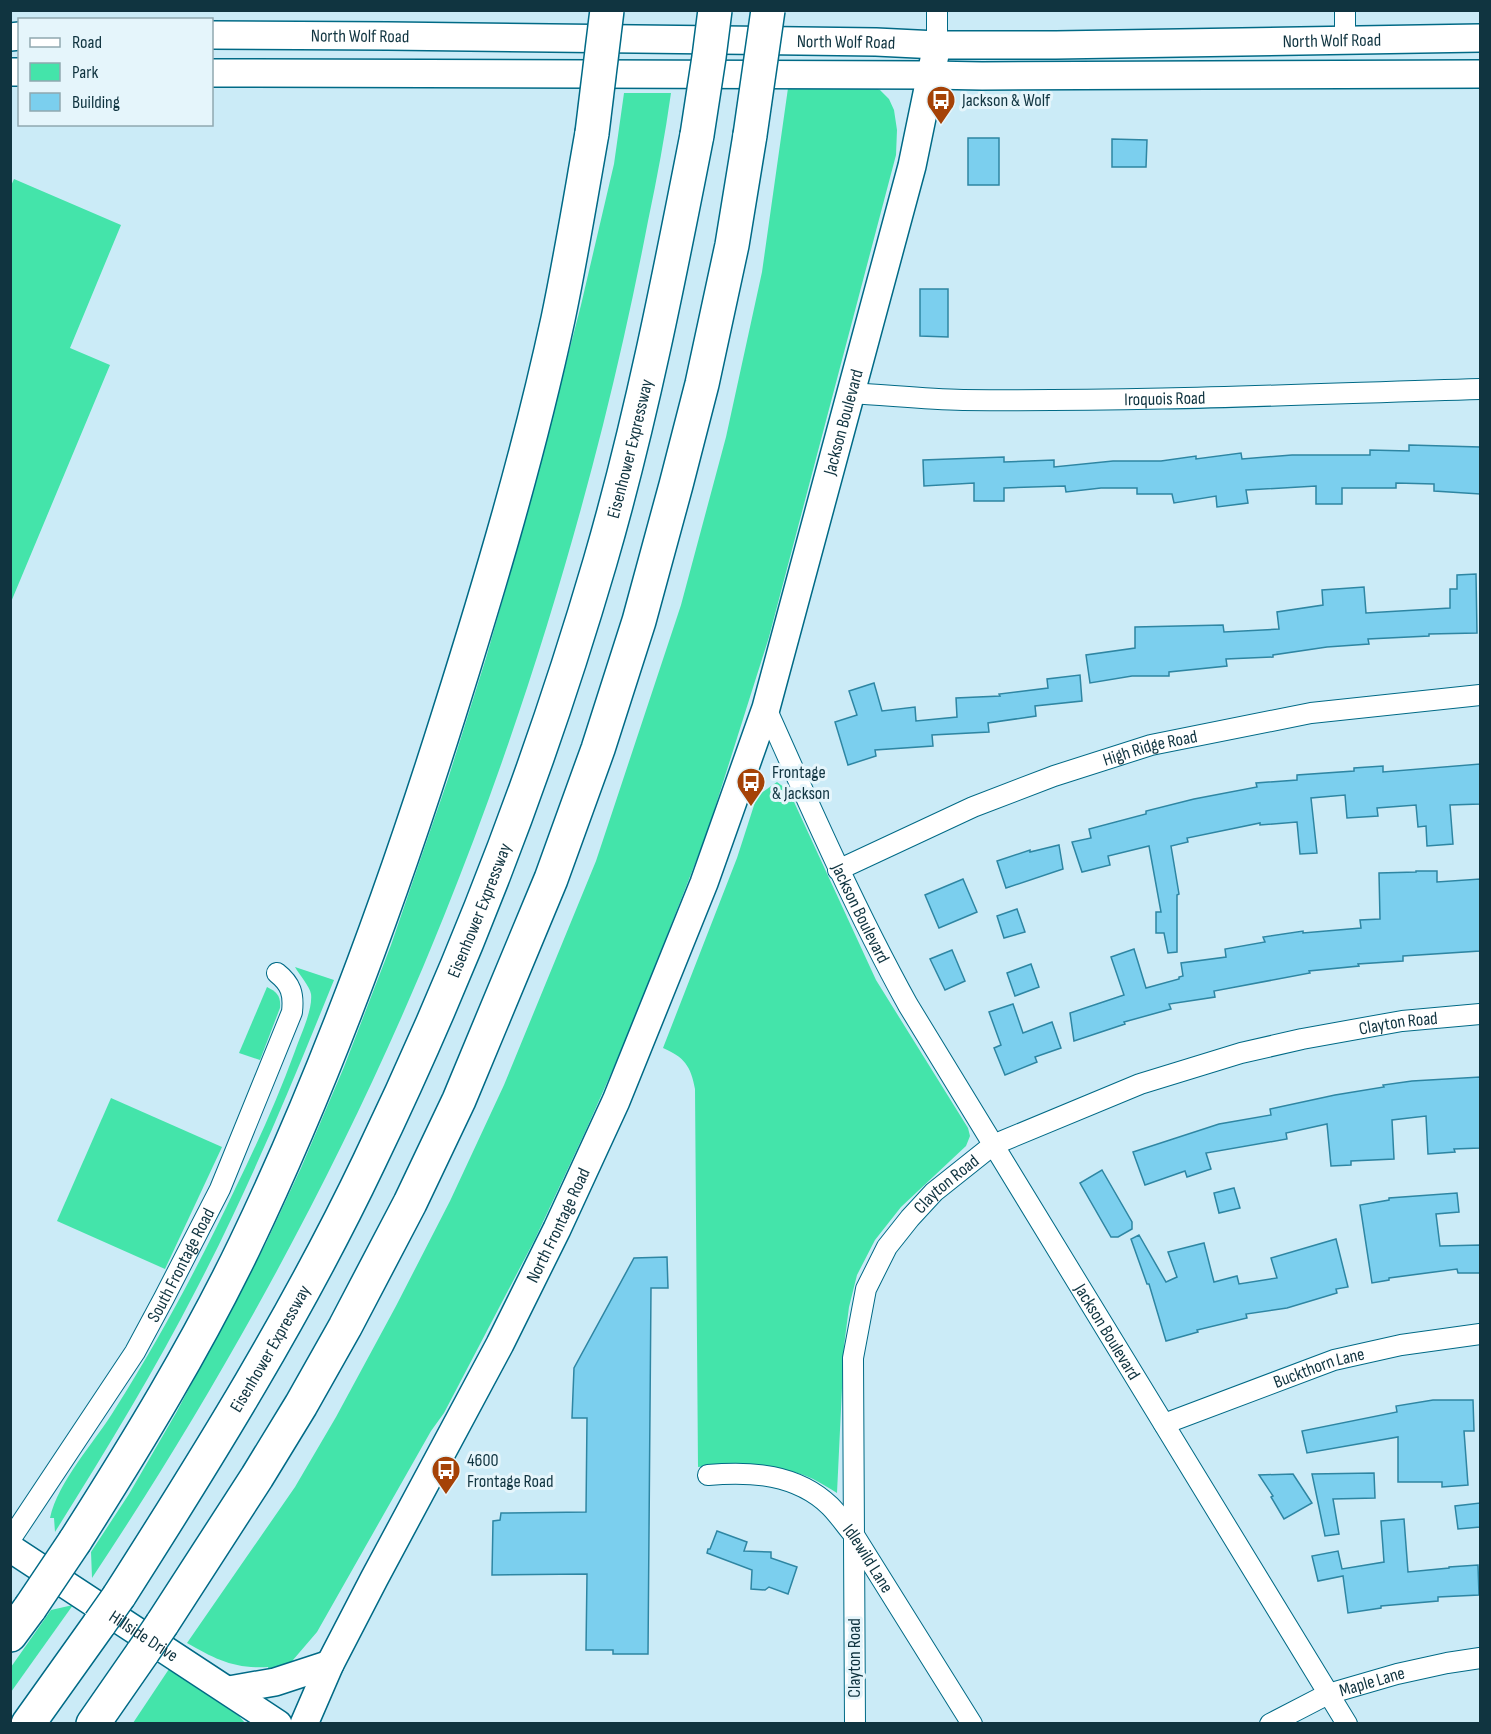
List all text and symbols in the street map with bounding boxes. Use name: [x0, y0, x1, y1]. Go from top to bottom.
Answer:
legend: [18, 18, 213, 126]
street label: North Wolf Road: [311, 25, 409, 47]
street label: North Wolf Road: [1282, 29, 1381, 52]
street label: North Wolf Road: [797, 31, 896, 53]
text: Road: [72, 32, 102, 53]
text: Park: [72, 62, 98, 83]
bus stop icon: Jackson & Wolf: [925, 84, 957, 126]
place label: Jackson & Wolf: [961, 90, 1051, 111]
text: Building: [72, 92, 120, 113]
street label: Jackson Boulevard: [819, 367, 867, 478]
street label: Eisenhower Expressway: [602, 377, 657, 521]
street label: Iroquois Road: [1124, 387, 1206, 410]
street label: High Ridge Road: [1100, 726, 1199, 770]
place label: Frontage & Jackson: [772, 762, 830, 804]
bus stop icon: Frontage & Jackson: [735, 766, 767, 808]
street label: Eisenhower Expressway: [443, 840, 515, 981]
street label: Jackson Boulevard: [827, 859, 894, 967]
street label: Clayton Road: [1357, 1007, 1439, 1039]
street label: Clayton Road: [909, 1150, 983, 1218]
street label: North Frontage Road: [522, 1164, 594, 1286]
street label: South Frontage Road: [143, 1205, 219, 1326]
street label: Jackson Boulevard: [1070, 1279, 1145, 1383]
street label: Eisenhower Expressway: [225, 1281, 315, 1416]
street label: Buckthorn Lane: [1270, 1343, 1366, 1392]
place label: 4600 Frontage Road: [467, 1450, 554, 1492]
bus stop icon: 4600 Frontage Road: [430, 1454, 462, 1496]
street label: Idlewild Lane: [839, 1520, 898, 1597]
street label: Hillside Drive: [105, 1606, 182, 1666]
street label: Clayton Road: [844, 1618, 865, 1698]
street label: Maple Lane: [1337, 1662, 1407, 1701]

